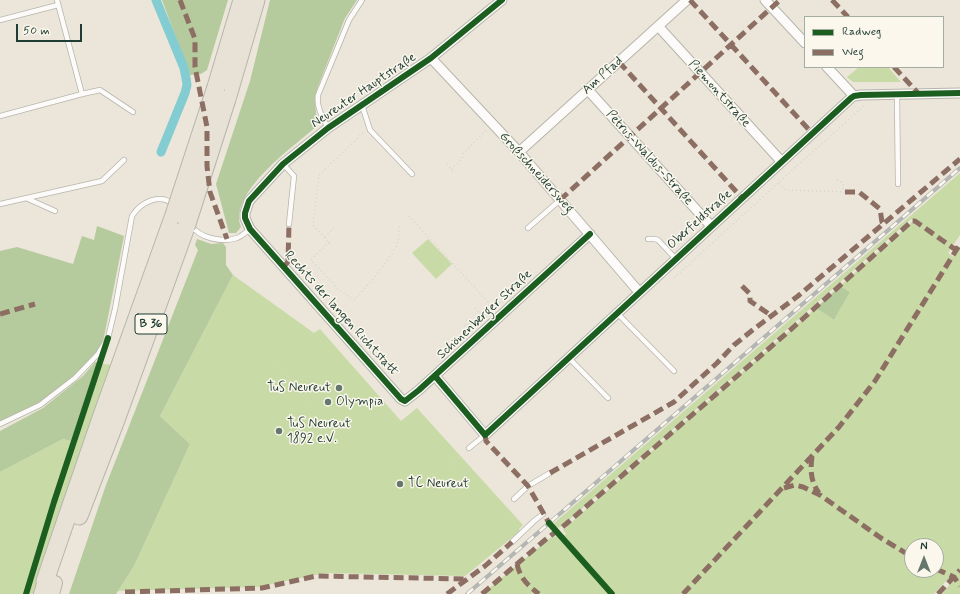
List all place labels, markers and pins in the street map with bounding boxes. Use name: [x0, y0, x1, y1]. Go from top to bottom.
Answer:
place label: TuS Neureut: [267, 380, 331, 396]
marker: TuS Neureut: [334, 383, 344, 393]
place label: Olympia: [336, 394, 383, 410]
marker: Olympia: [323, 397, 333, 407]
place label: TuS Neureut 1892 e.V.: [287, 416, 351, 447]
marker: TuS Neureut 1892 e.V.: [274, 426, 284, 436]
place label: TC Neureut: [408, 476, 469, 492]
marker: TC Neureut: [395, 479, 405, 489]

